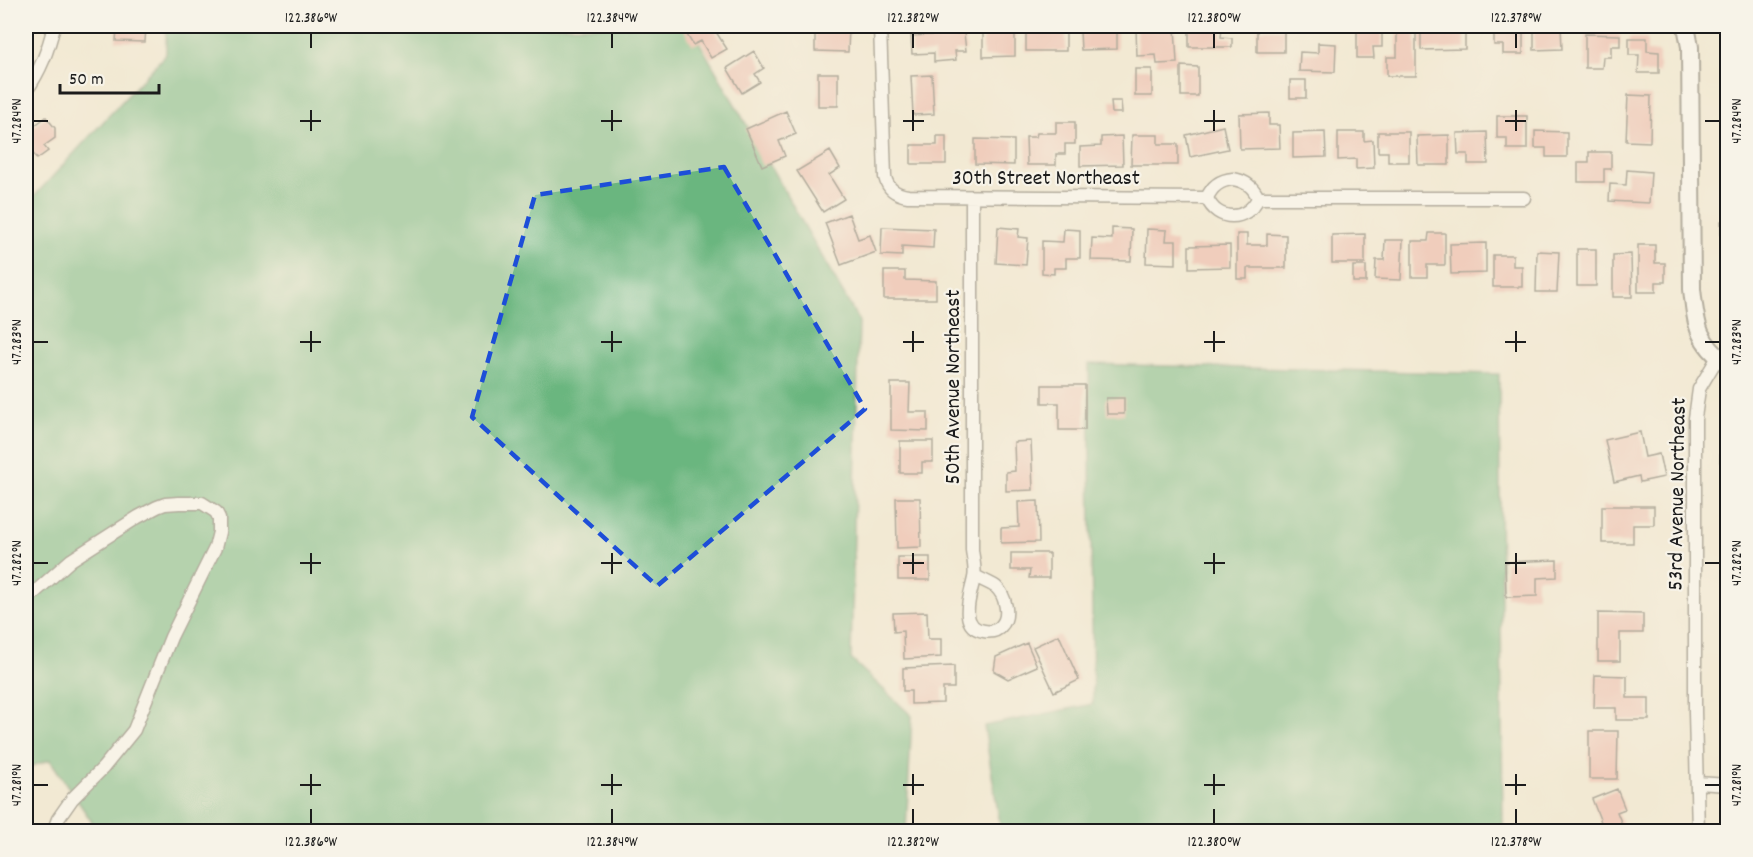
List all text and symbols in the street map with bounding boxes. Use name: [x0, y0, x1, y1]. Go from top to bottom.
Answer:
text: 122.386°W: [285, 8, 338, 30]
text: 122.384°W: [586, 8, 638, 30]
text: 122.382°W: [887, 8, 939, 30]
text: 122.380°W: [1187, 8, 1241, 30]
text: 122.378°W: [1491, 8, 1542, 30]
scale bar: [60, 57, 159, 95]
text: 50 m: [69, 68, 104, 93]
text: 47.284°N: [7, 98, 29, 144]
text: 47.284°N: [1727, 98, 1749, 144]
street label: 30th Street Northeast: [952, 164, 1140, 195]
street label: 50th Avenue Northeast: [939, 289, 970, 485]
text: 47.283°N: [7, 319, 29, 365]
text: 47.283°N: [1727, 319, 1749, 365]
street label: 53rd Avenue Northeast: [1661, 397, 1696, 591]
text: 47.282°N: [7, 540, 29, 586]
text: 47.282°N: [1727, 540, 1749, 586]
text: 47.281°N: [7, 764, 29, 806]
text: 47.281°N: [1727, 764, 1749, 806]
text: 122.386°W: [285, 832, 338, 854]
text: 122.384°W: [586, 832, 638, 854]
text: 122.382°W: [887, 832, 939, 854]
text: 122.380°W: [1187, 832, 1241, 854]
text: 122.378°W: [1491, 832, 1542, 854]

